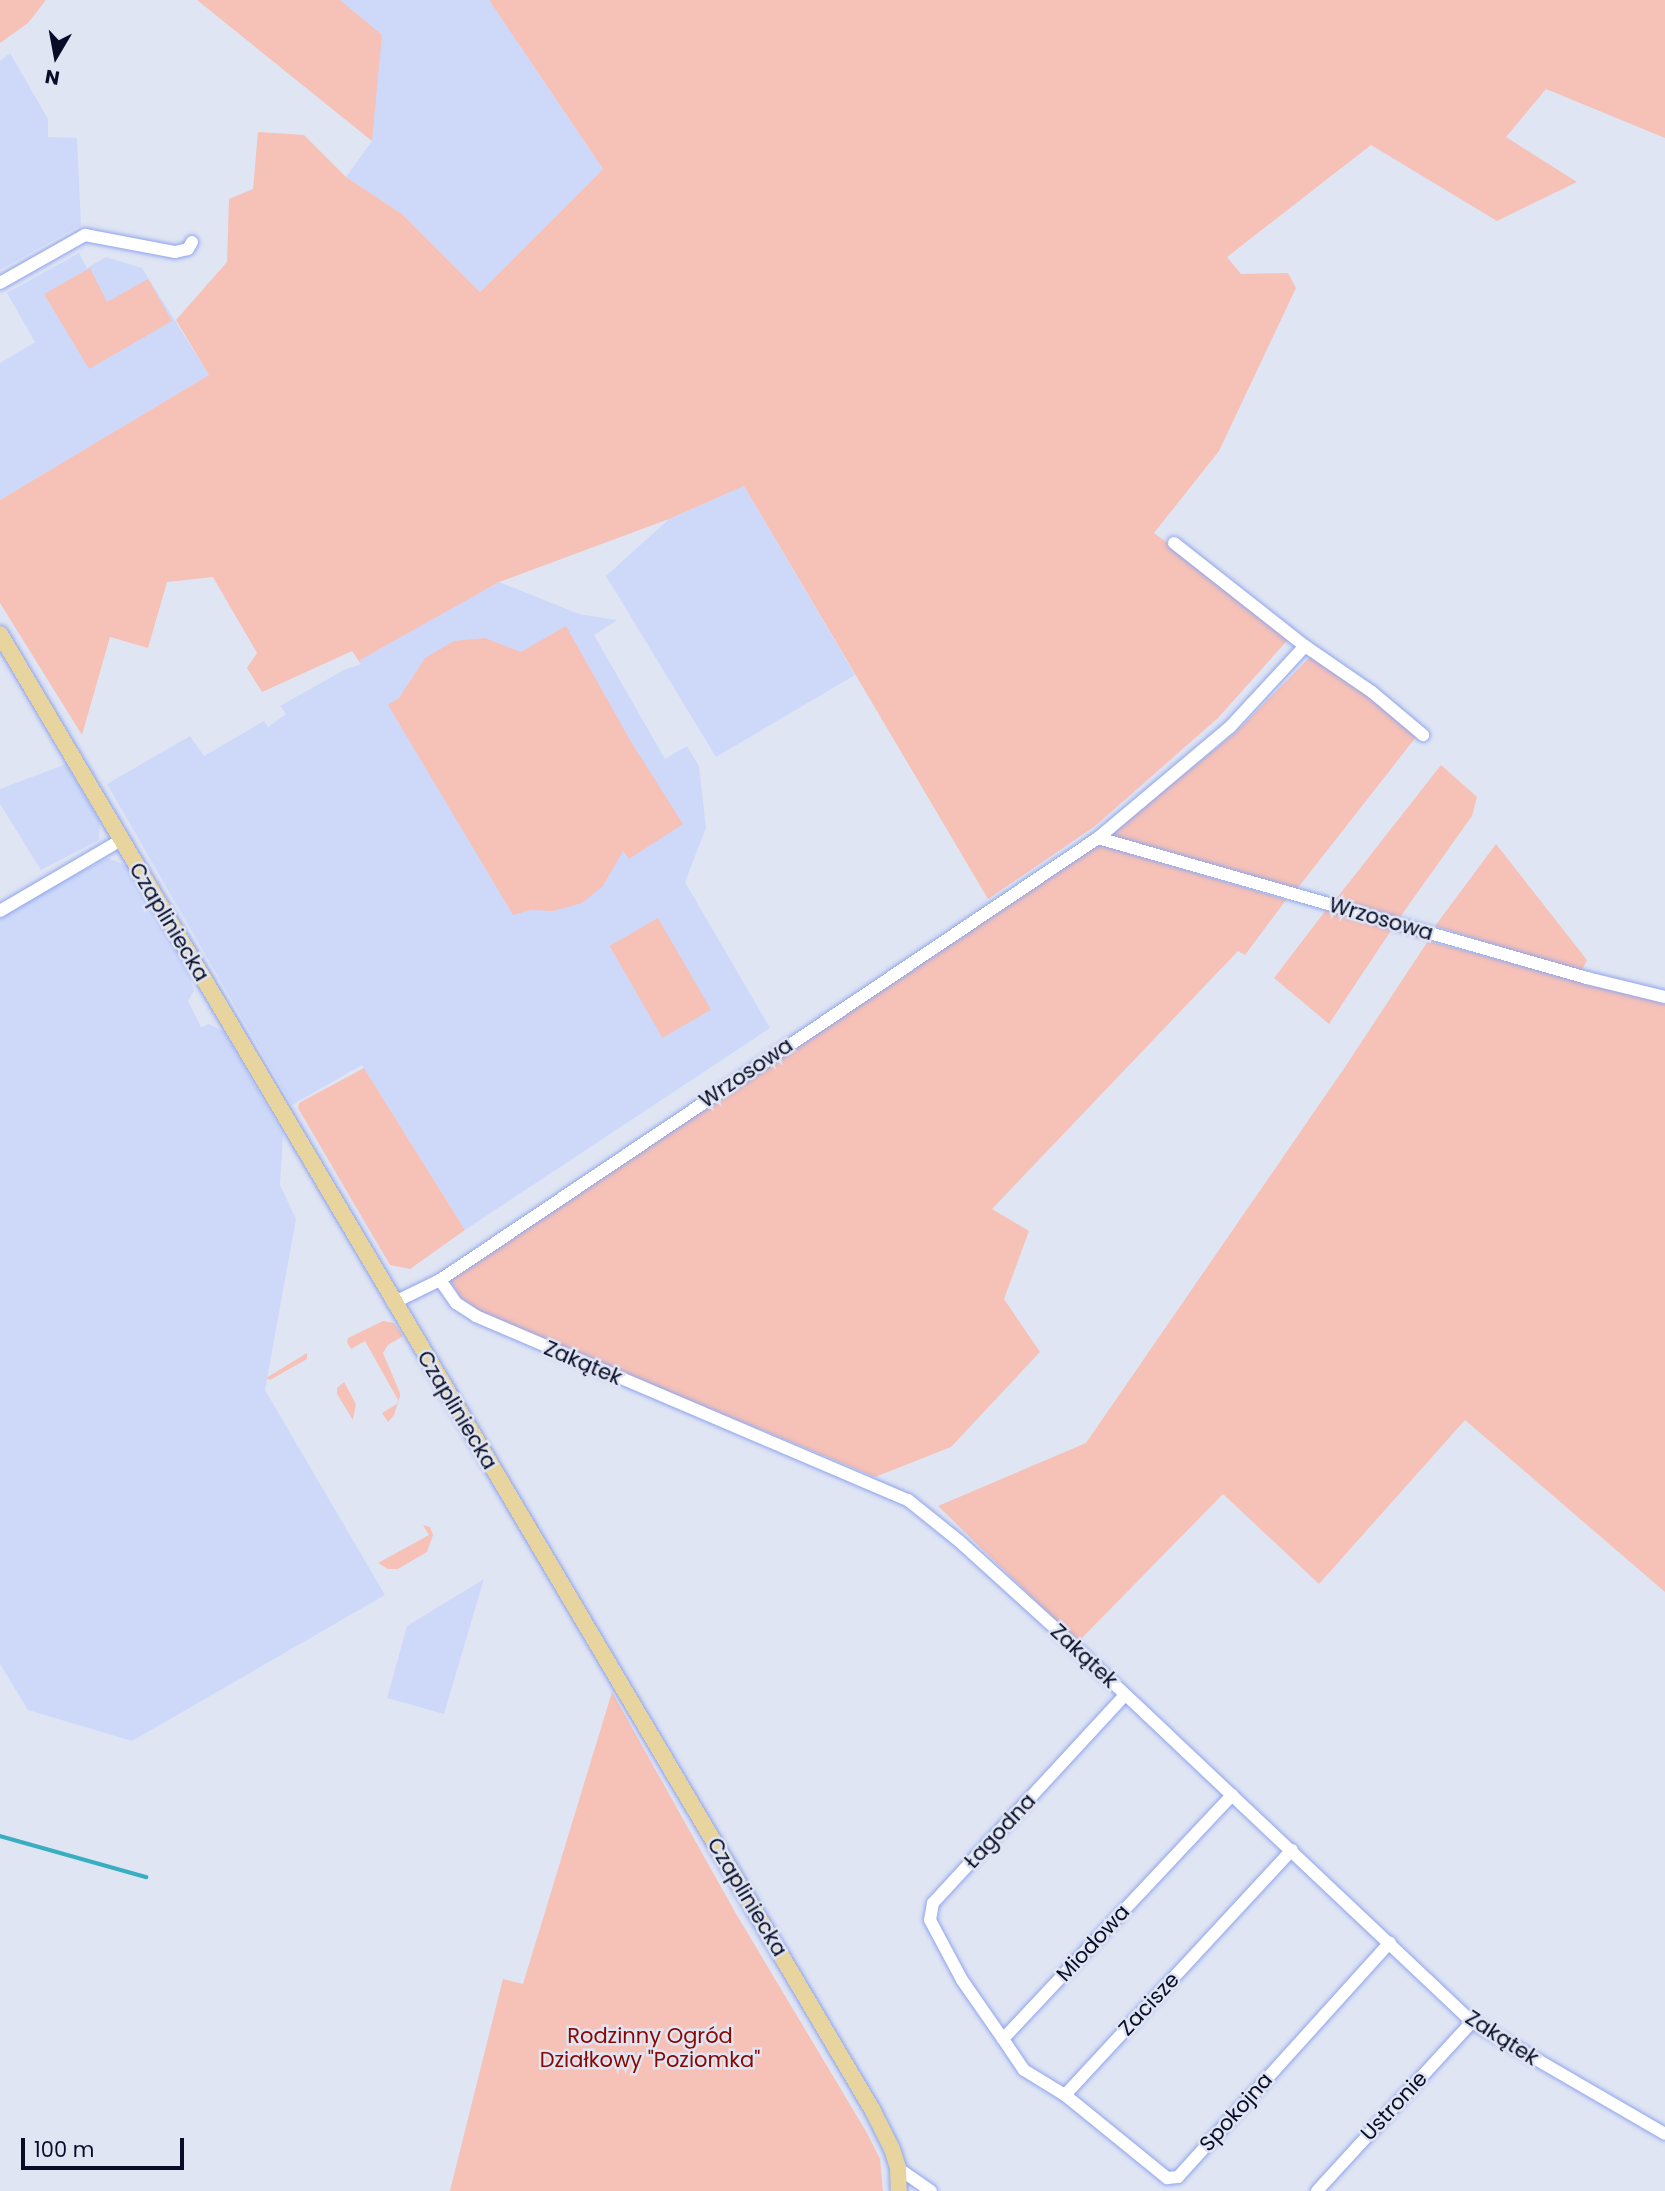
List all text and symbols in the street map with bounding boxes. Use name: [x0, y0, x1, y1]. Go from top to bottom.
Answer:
north arrow: [21, 21, 91, 91]
text: N: [43, 63, 62, 92]
street label: Czapliniecka: [124, 858, 214, 986]
street label: Wrzosowa: [1326, 892, 1436, 946]
street label: Wrzosowa: [695, 1033, 797, 1113]
street label: Zakątek: [540, 1335, 626, 1391]
street label: Czapliniecka: [412, 1346, 502, 1474]
street label: Zakątek: [1045, 1619, 1123, 1693]
street label: Łagodna: [959, 1788, 1041, 1874]
street label: Czapliniecka: [702, 1833, 792, 1961]
street label: Miodowa: [1051, 1899, 1135, 1987]
street label: Zacisze: [1114, 1967, 1184, 2041]
street label: Zakątek: [1461, 2005, 1543, 2071]
park label: Rodzinny Ogród Działkowy "Poziomka": [540, 2023, 760, 2073]
street label: Ustronie: [1356, 2066, 1432, 2146]
street label: Spokojna: [1194, 2068, 1278, 2156]
scale bar: [24, 2124, 187, 2168]
text: 100 m: [34, 2135, 94, 2164]

